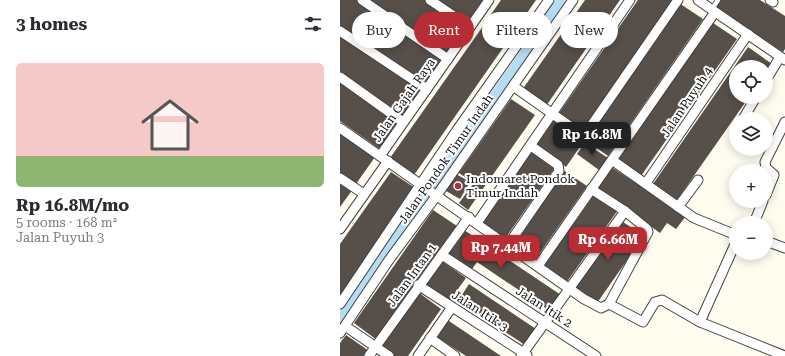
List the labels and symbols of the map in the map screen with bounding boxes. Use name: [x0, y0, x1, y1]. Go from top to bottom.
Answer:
street label: Jalan Gajah Raya: [370, 55, 438, 144]
street label: Jalan Puyuh 4: [658, 64, 716, 140]
street label: Jalan Pondok Timur Indah: [396, 91, 496, 226]
pin: Rp 16.8M: [551, 122, 633, 156]
place label: Indomaret Pondok Timur Indah: [466, 172, 575, 200]
marker: Indomaret Pondok Timur Indah: [453, 181, 463, 191]
pin: Rp 6.66M: [567, 227, 649, 261]
pin: Rp 7.44M: [460, 235, 542, 269]
street label: Jalan Intan 1: [384, 240, 440, 309]
street label: Jalan Itik 2: [513, 284, 575, 330]
street label: Jalan Itik 3: [449, 288, 511, 334]

